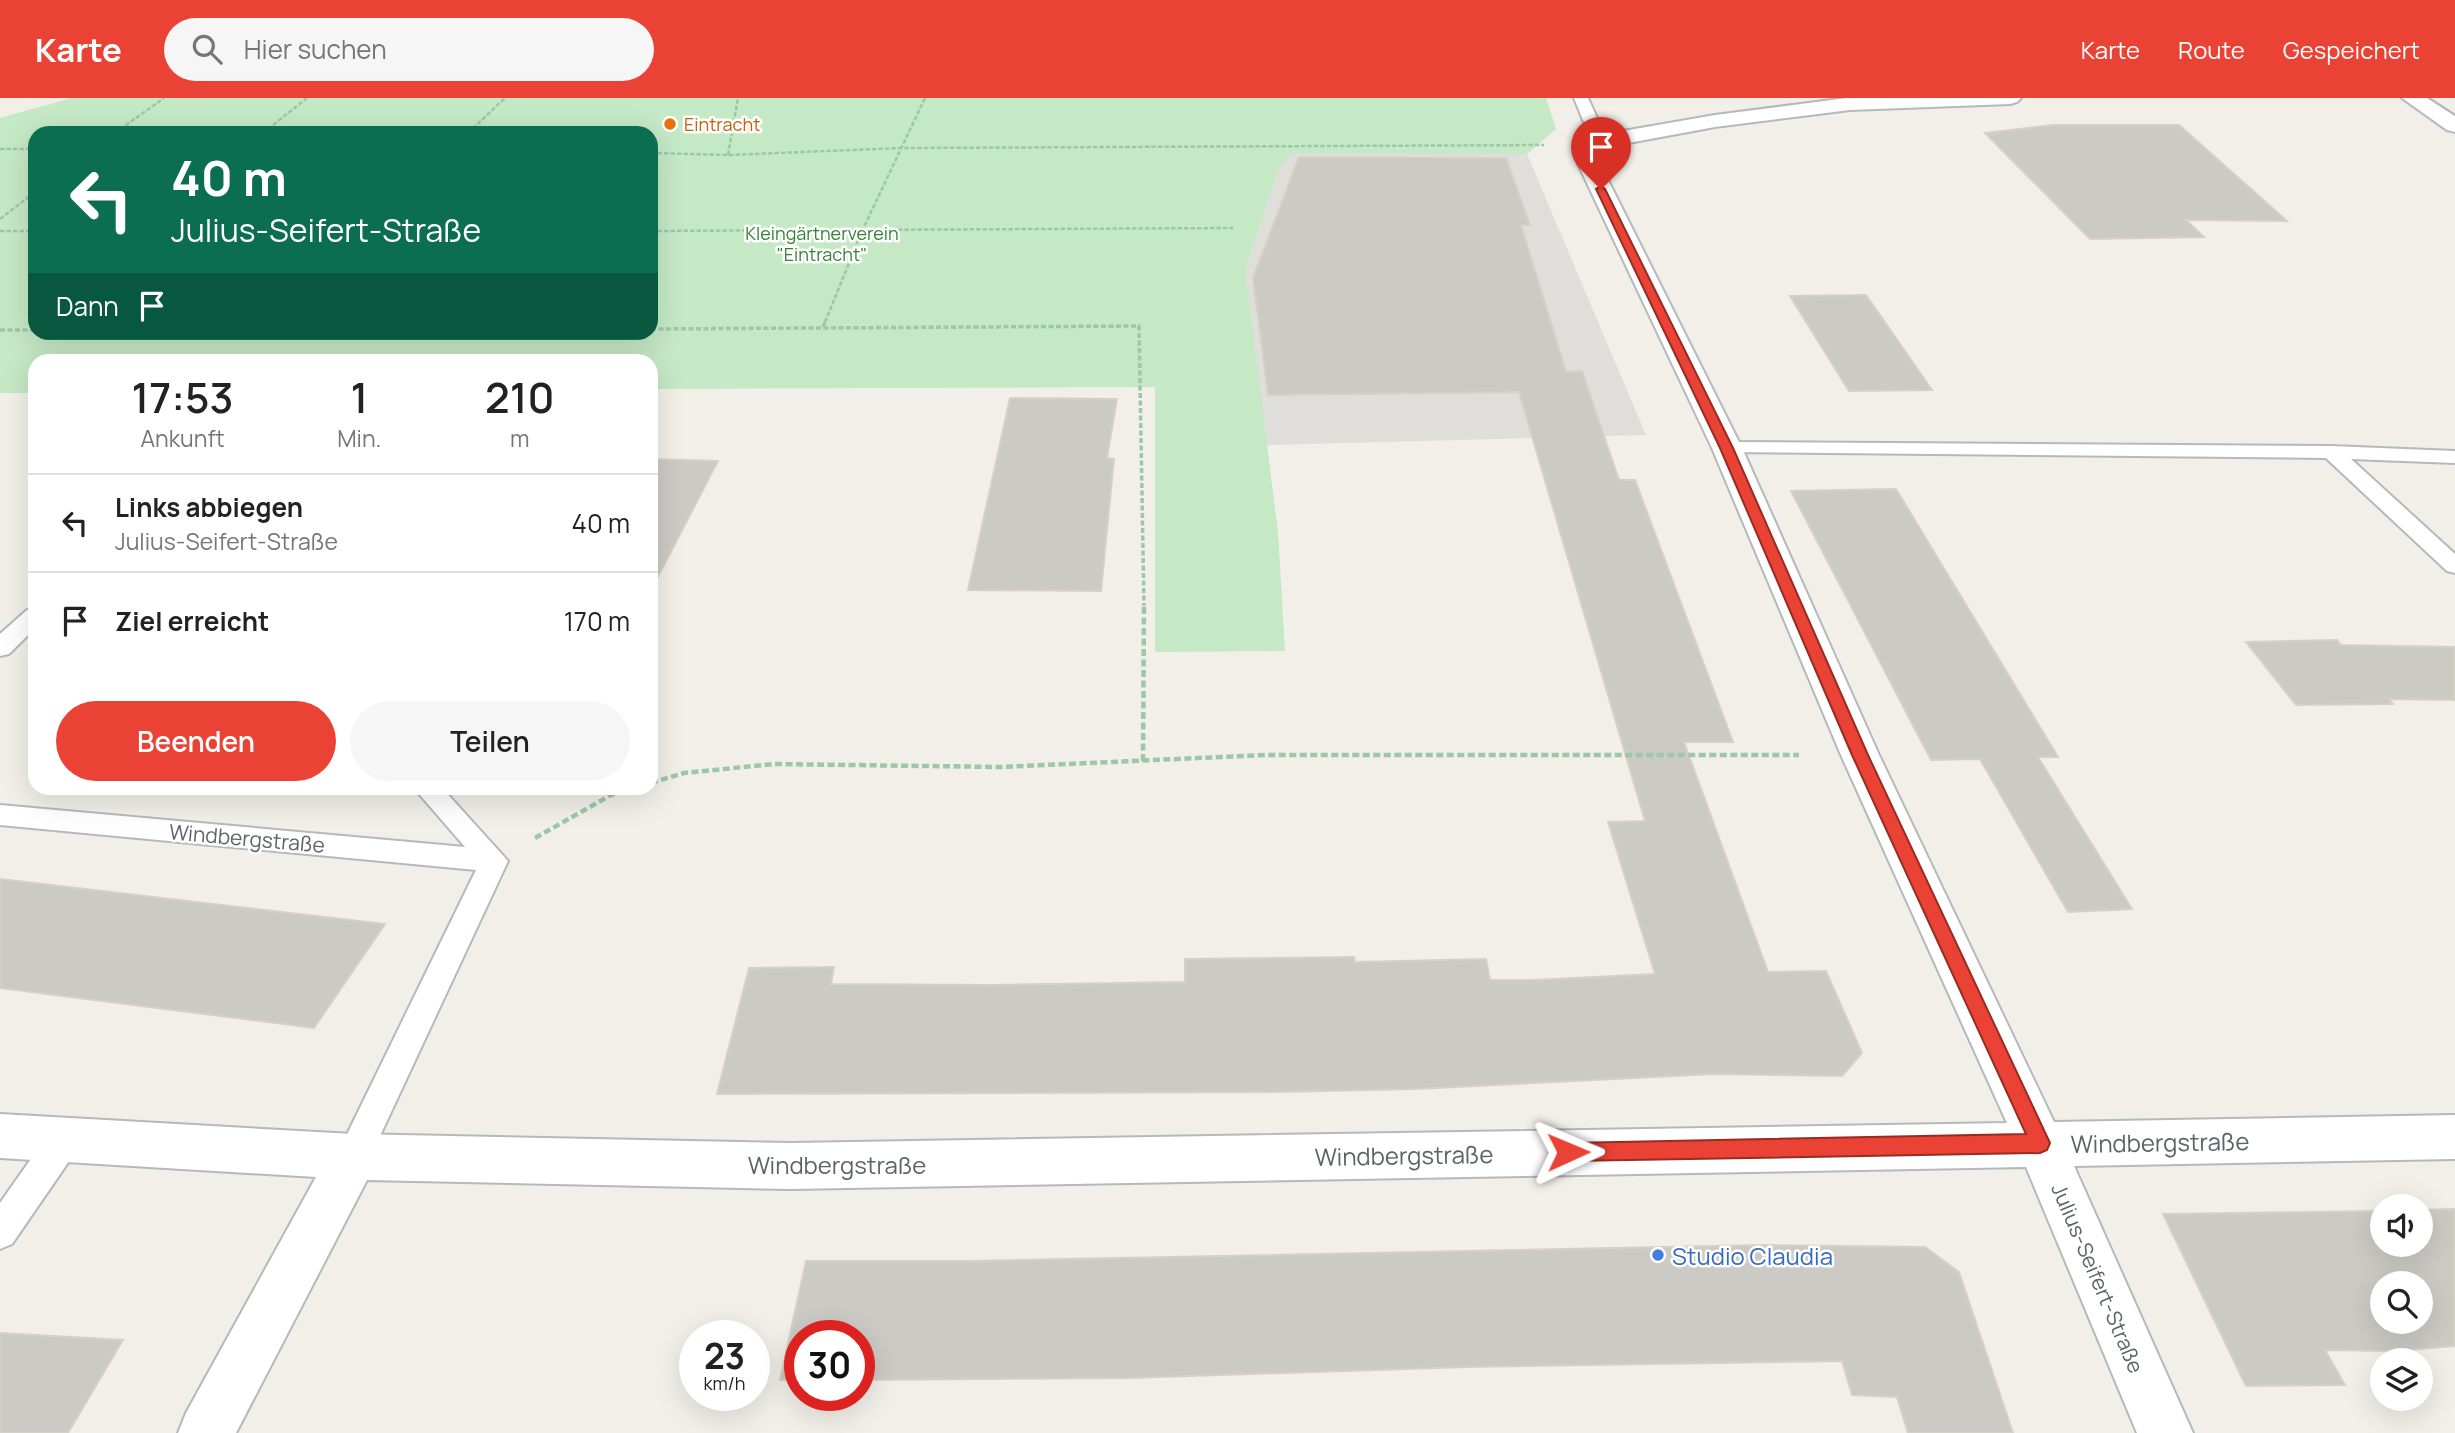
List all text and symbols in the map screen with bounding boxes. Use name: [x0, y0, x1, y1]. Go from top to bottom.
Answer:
search box: [164, 18, 654, 81]
text: Karte: [35, 27, 122, 72]
icon: search: [188, 30, 226, 68]
text: Hier suchen: [244, 31, 387, 67]
text: Karte: [2081, 33, 2140, 66]
text: Route: [2178, 33, 2245, 66]
text: Gespeichert: [2283, 33, 2420, 66]
place label: Eintracht: [684, 112, 760, 136]
marker: Eintracht: [662, 116, 678, 132]
pin: [1571, 117, 1631, 189]
icon: arrive: [1582, 128, 1620, 166]
text: 40 m: [171, 144, 287, 211]
icon: left: [56, 154, 147, 245]
text: Julius-Seifert-Straße: [171, 208, 481, 252]
park label: Kleingärtnerverein "Eintracht": [745, 221, 899, 266]
icon: arrive: [133, 287, 171, 325]
text: Dann: [56, 288, 119, 324]
text: 17:53: [132, 368, 234, 426]
text: 1: [350, 368, 368, 426]
text: 210: [485, 368, 554, 426]
text: Ankunft: [140, 422, 225, 454]
text: Min.: [337, 422, 381, 454]
text: m: [510, 422, 529, 454]
text: Links abbiegen: [115, 489, 303, 525]
icon: left: [56, 504, 94, 542]
text: 40 m: [572, 505, 630, 541]
text: Julius-Seifert-Straße: [115, 525, 338, 557]
icon: arrive: [56, 602, 94, 640]
text: Ziel erreicht: [115, 603, 269, 639]
text: 170 m: [564, 603, 630, 639]
button: Beenden: [56, 701, 336, 781]
button: Teilen: [350, 701, 630, 781]
street label: Windbergstraße: [168, 817, 326, 859]
position arrow: [1531, 1115, 1605, 1189]
street label: Windbergstraße: [2070, 1124, 2250, 1160]
street label: Windbergstraße: [1314, 1137, 1494, 1173]
street label: Windbergstraße: [748, 1148, 926, 1181]
street label: Julius-Seifert-Straße: [2045, 1179, 2151, 1377]
map controls: [2370, 1194, 2433, 1411]
button: sound: [2370, 1194, 2433, 1257]
place label: Studio Claudia: [1672, 1239, 1833, 1272]
marker: Studio Claudia: [1650, 1247, 1666, 1263]
button: search: [2370, 1271, 2433, 1334]
speed limit sign: 30: [784, 1320, 875, 1411]
text: 23: [704, 1332, 745, 1380]
button: layers: [2370, 1348, 2433, 1411]
text: km/h: [704, 1371, 745, 1395]

